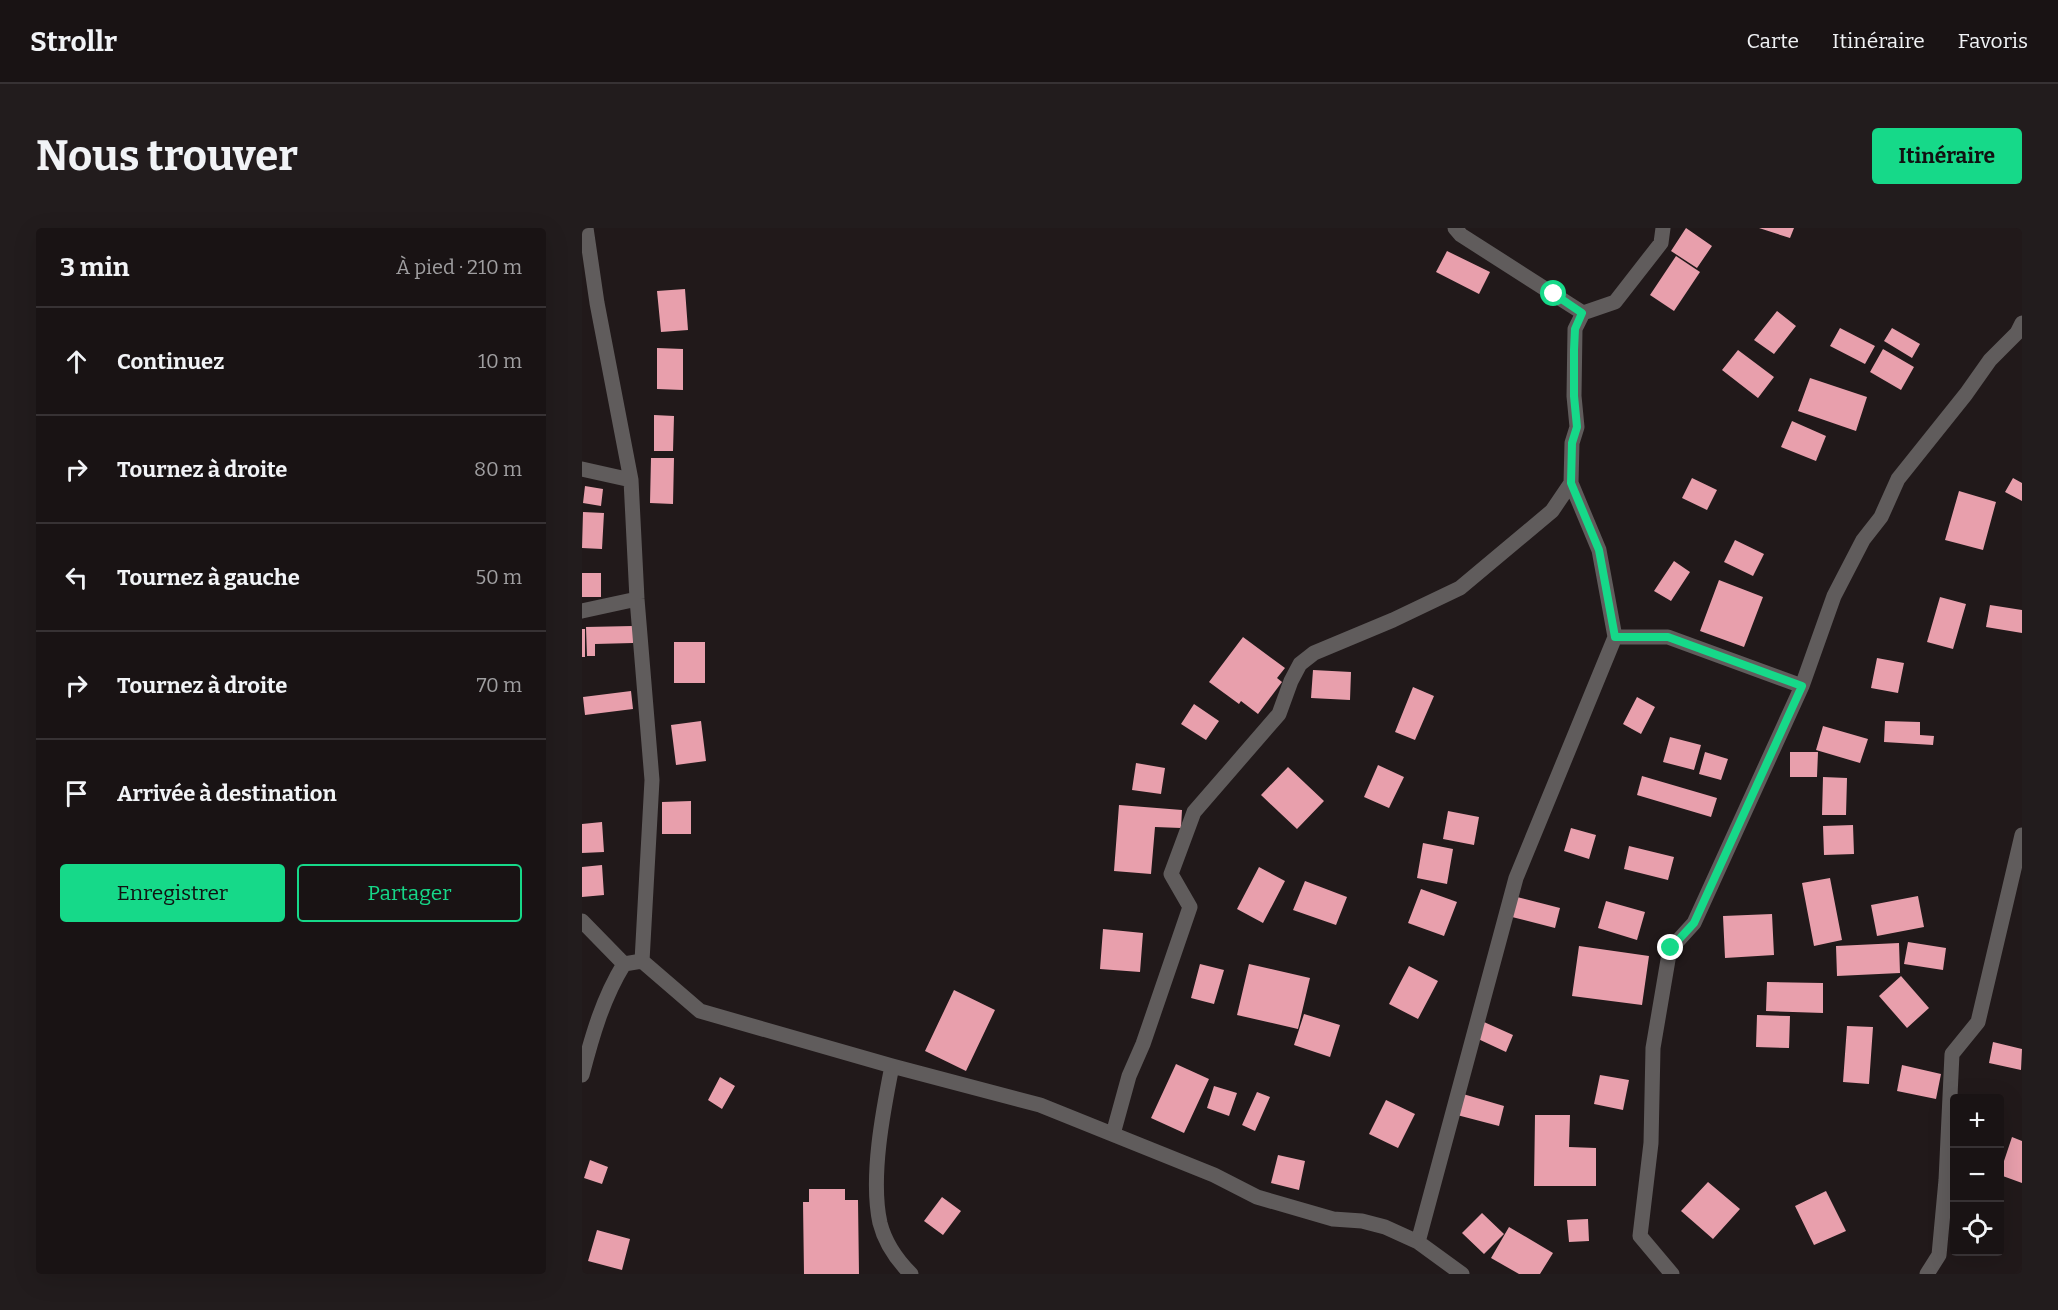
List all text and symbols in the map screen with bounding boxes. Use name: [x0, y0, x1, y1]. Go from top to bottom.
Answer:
text: Strollr: [30, 25, 117, 58]
text: Carte: [1746, 28, 1799, 54]
text: Itinéraire: [1832, 28, 1925, 54]
text: Favoris: [1958, 28, 2028, 54]
button: Itinéraire: [1872, 128, 2022, 184]
text: Nous trouver: [36, 131, 298, 181]
text: 3 min: [60, 252, 129, 283]
text: À pied · 210 m: [396, 255, 522, 279]
route start: [1540, 280, 1566, 306]
icon: ahead: [60, 345, 93, 378]
text: Continuez: [117, 348, 224, 375]
text: 10 m: [478, 349, 522, 373]
icon: right: [60, 453, 93, 486]
text: Tournez à droite: [117, 456, 287, 483]
text: 80 m: [474, 457, 522, 481]
icon: left: [60, 561, 93, 594]
text: Tournez à gauche: [117, 564, 300, 591]
text: 50 m: [475, 565, 522, 589]
icon: right: [60, 669, 93, 702]
text: Tournez à droite: [117, 672, 287, 699]
text: 70 m: [476, 673, 522, 697]
icon: arrive: [60, 777, 93, 810]
text: Arrivée à destination: [117, 780, 337, 807]
button: Enregistrer: [60, 864, 285, 922]
button: Partager: [297, 864, 522, 922]
route end: [1657, 934, 1683, 960]
map controls: [1950, 1094, 2004, 1256]
button: +: [1950, 1094, 2004, 1148]
button: −: [1950, 1148, 2004, 1202]
button: locate: [1950, 1202, 2004, 1256]

